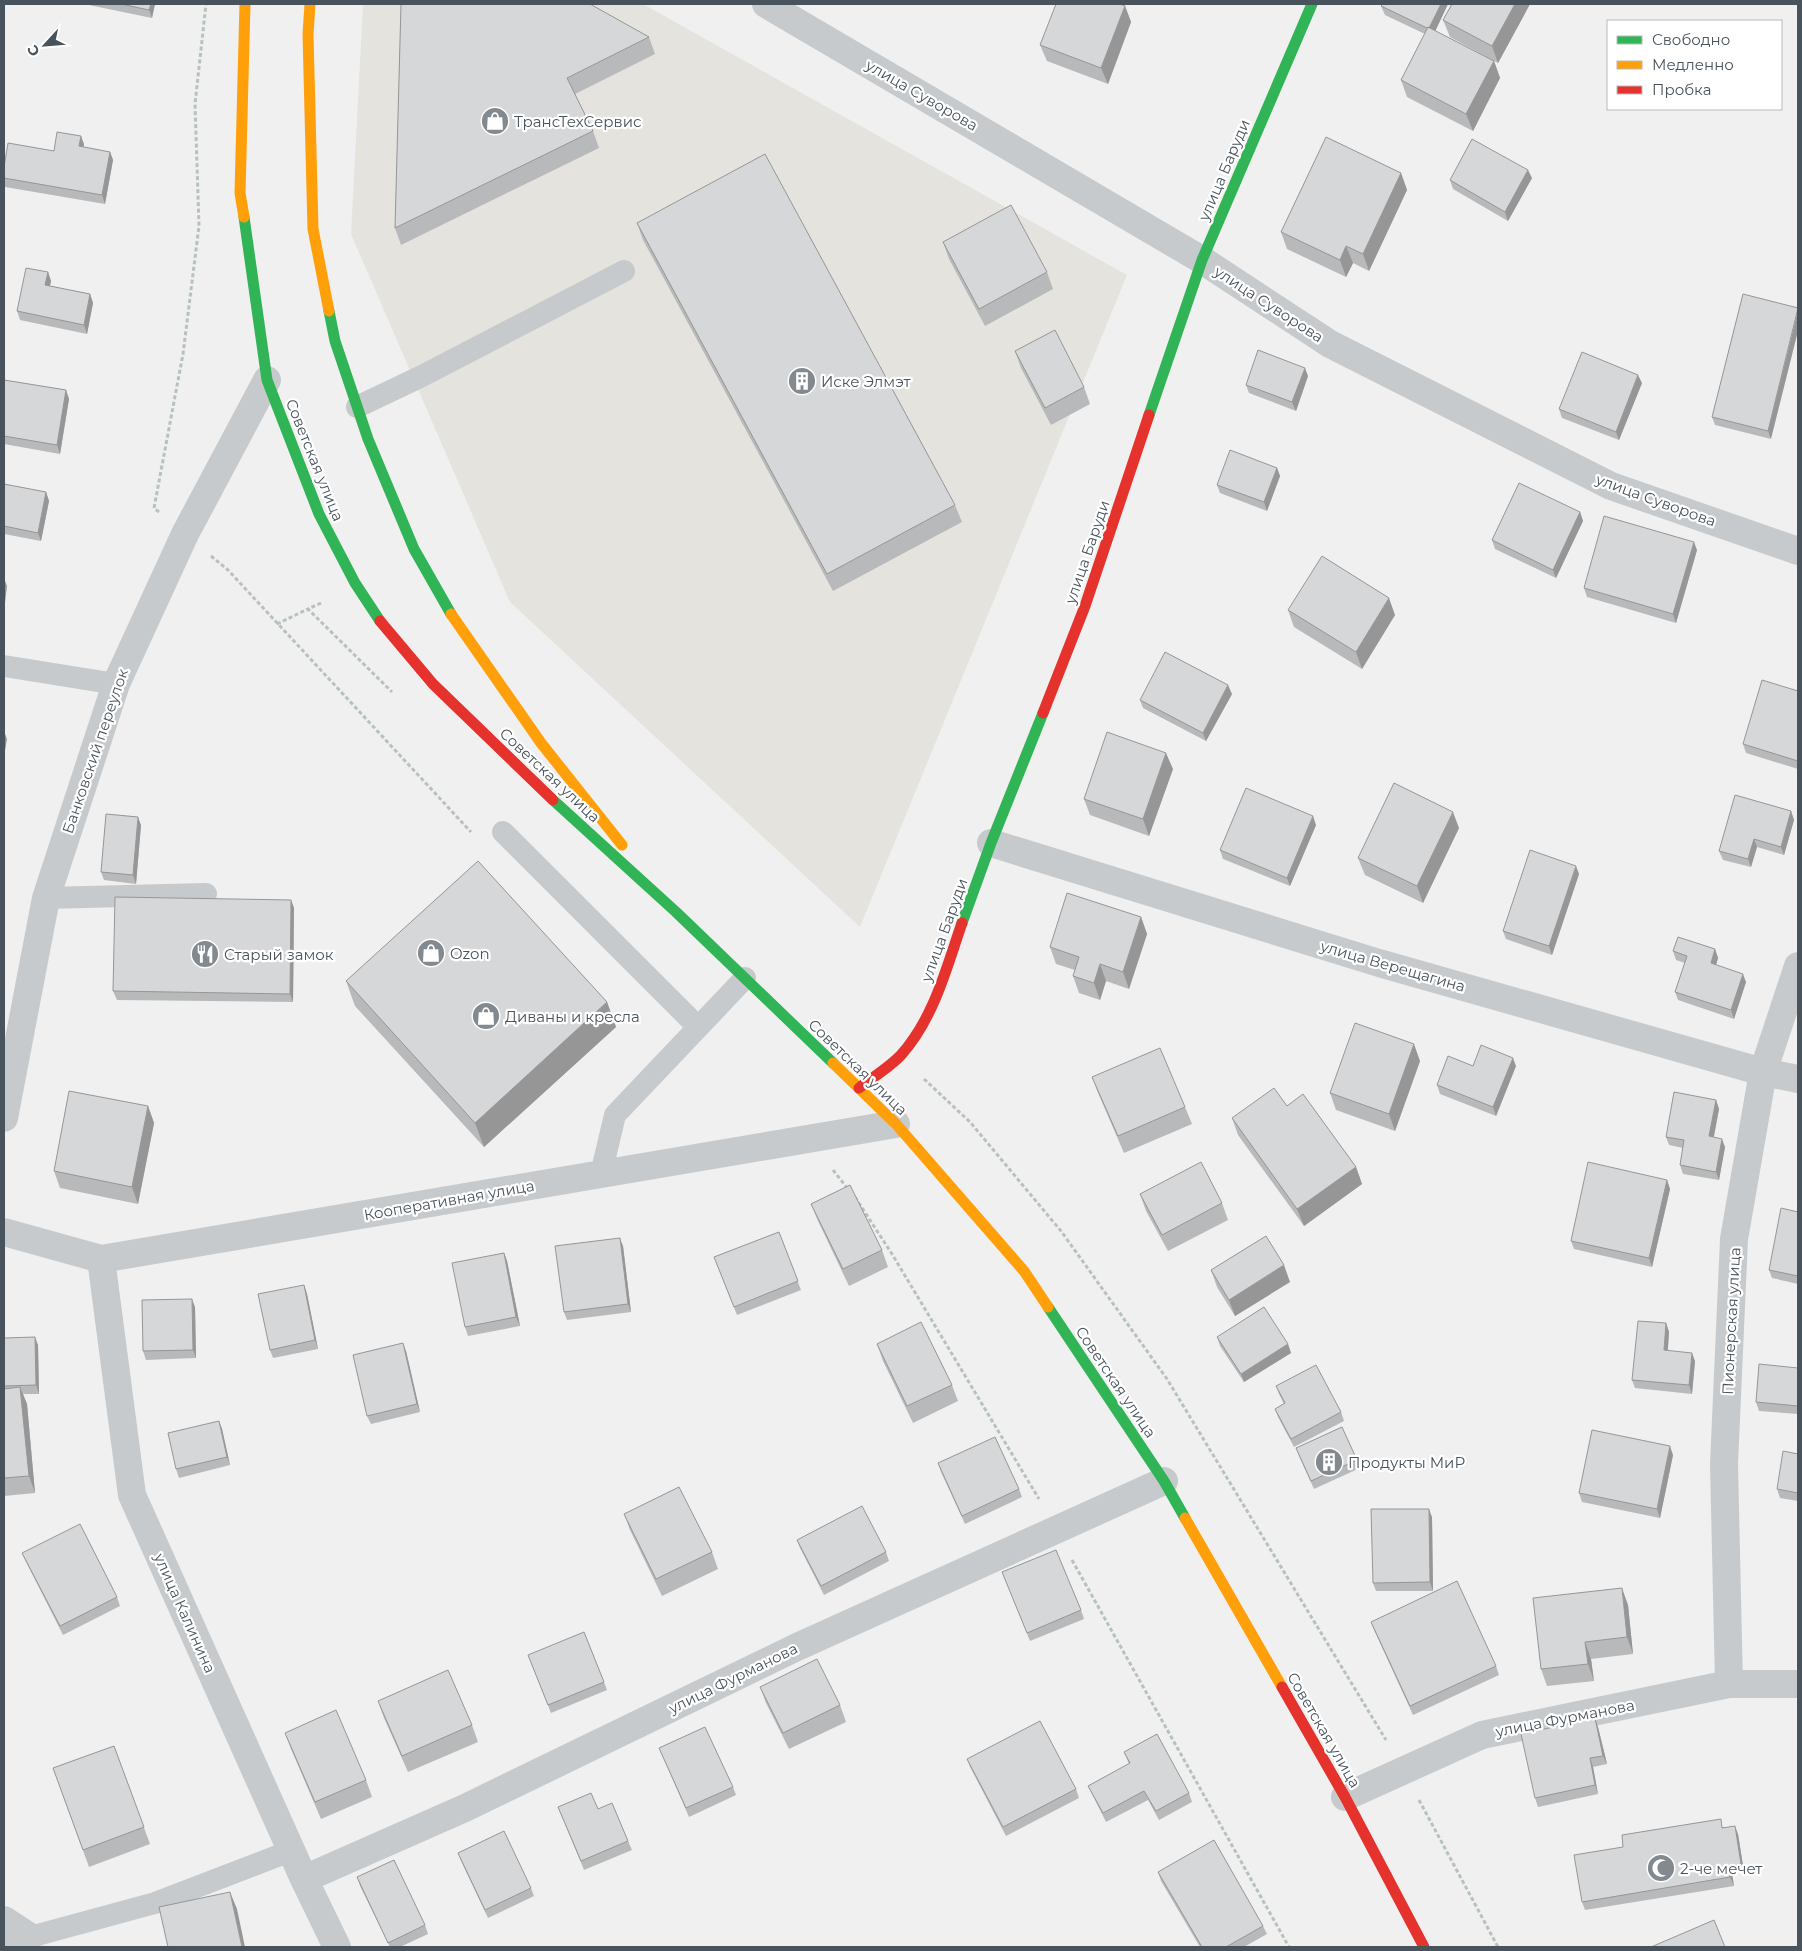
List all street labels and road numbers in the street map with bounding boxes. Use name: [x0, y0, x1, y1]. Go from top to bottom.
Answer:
street label: улица Суворова: [862, 55, 981, 135]
street label: улица Баруди: [1194, 116, 1254, 225]
street label: улица Суворова: [1210, 261, 1327, 346]
street label: Советская улица: [282, 396, 348, 524]
street label: улица Суворова: [1593, 469, 1719, 531]
street label: улица Баруди: [1060, 498, 1114, 607]
street label: Банковский переулок: [58, 666, 132, 836]
street label: Советская улица: [496, 724, 604, 826]
street label: улица Баруди: [916, 876, 971, 985]
street label: улица Верещагина: [1317, 936, 1468, 996]
street label: Советская улица: [805, 1015, 911, 1119]
street label: Кооперативная улица: [362, 1176, 536, 1224]
street label: Пионерская улица: [1718, 1247, 1744, 1395]
street label: Советская улица: [1072, 1323, 1160, 1441]
street label: улица Калинина: [150, 1549, 220, 1676]
street label: улица Фурманова: [664, 1638, 801, 1718]
street label: Советская улица: [1283, 1669, 1365, 1791]
street label: улица Фурманова: [1493, 1695, 1636, 1741]

